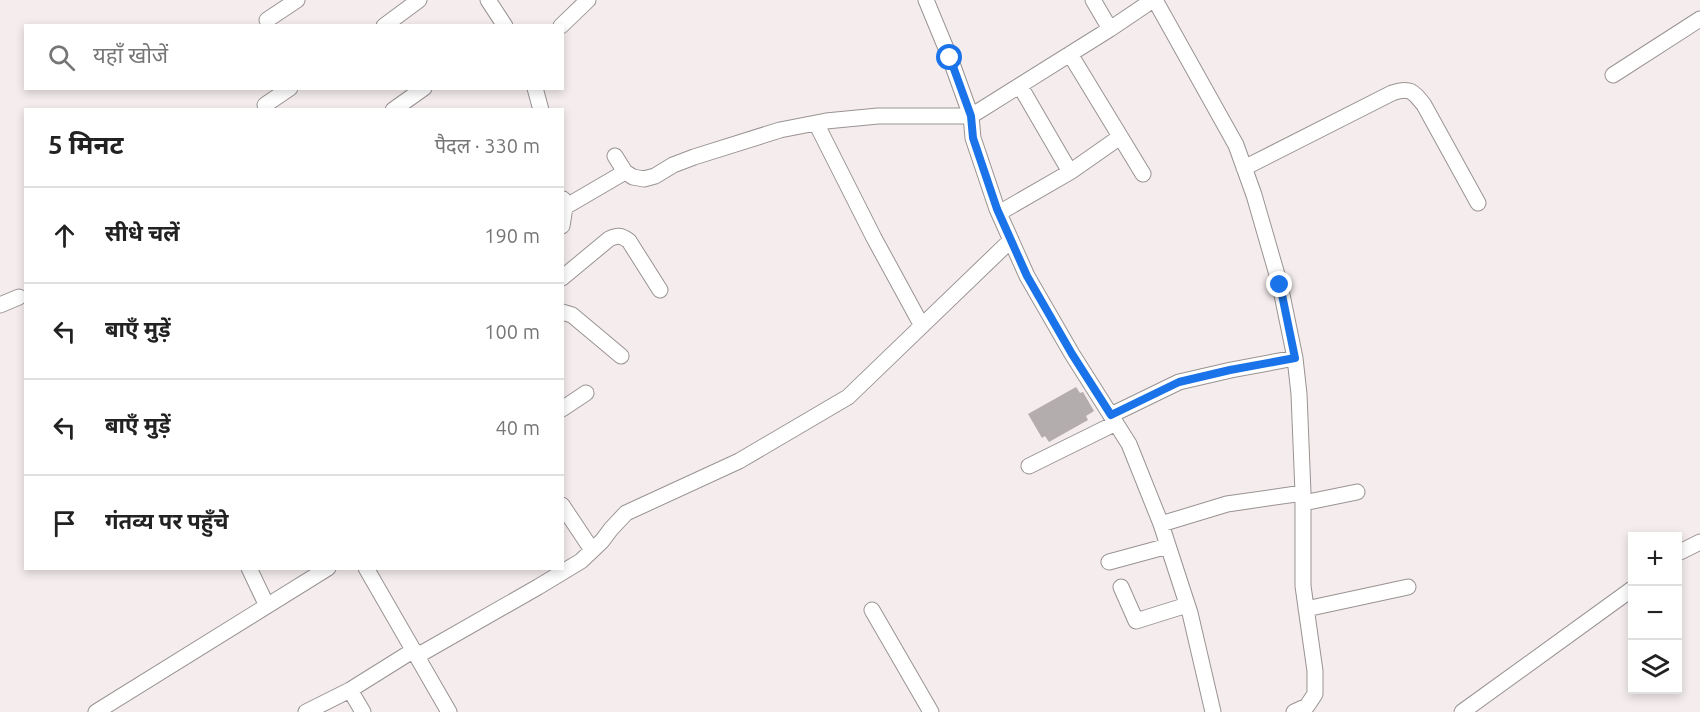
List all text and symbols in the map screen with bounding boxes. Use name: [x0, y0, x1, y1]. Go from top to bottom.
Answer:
search box: [24, 24, 564, 90]
icon: search: [45, 41, 78, 74]
text: यहाँ खोजें: [93, 42, 168, 67]
route start: [936, 44, 962, 70]
text: 5 मिनट: [48, 130, 123, 159]
text: पैदल · 330 m: [435, 134, 540, 157]
icon: ahead: [48, 219, 81, 252]
text: सीधे चलें: [105, 220, 180, 245]
text: 190 m: [484, 224, 540, 247]
route end: [1266, 271, 1292, 297]
icon: left: [48, 315, 81, 348]
text: बाएँ मुड़ें: [105, 316, 171, 341]
text: 100 m: [484, 320, 540, 343]
icon: left: [48, 411, 81, 444]
text: बाएँ मुड़ें: [105, 412, 171, 437]
text: 40 m: [496, 416, 540, 439]
icon: arrive: [48, 507, 81, 540]
text: गंतव्य पर पहुँचे: [105, 508, 229, 533]
map controls: [1628, 532, 1682, 694]
button: +: [1628, 532, 1682, 586]
button: −: [1628, 586, 1682, 640]
button: layers: [1628, 640, 1682, 694]

